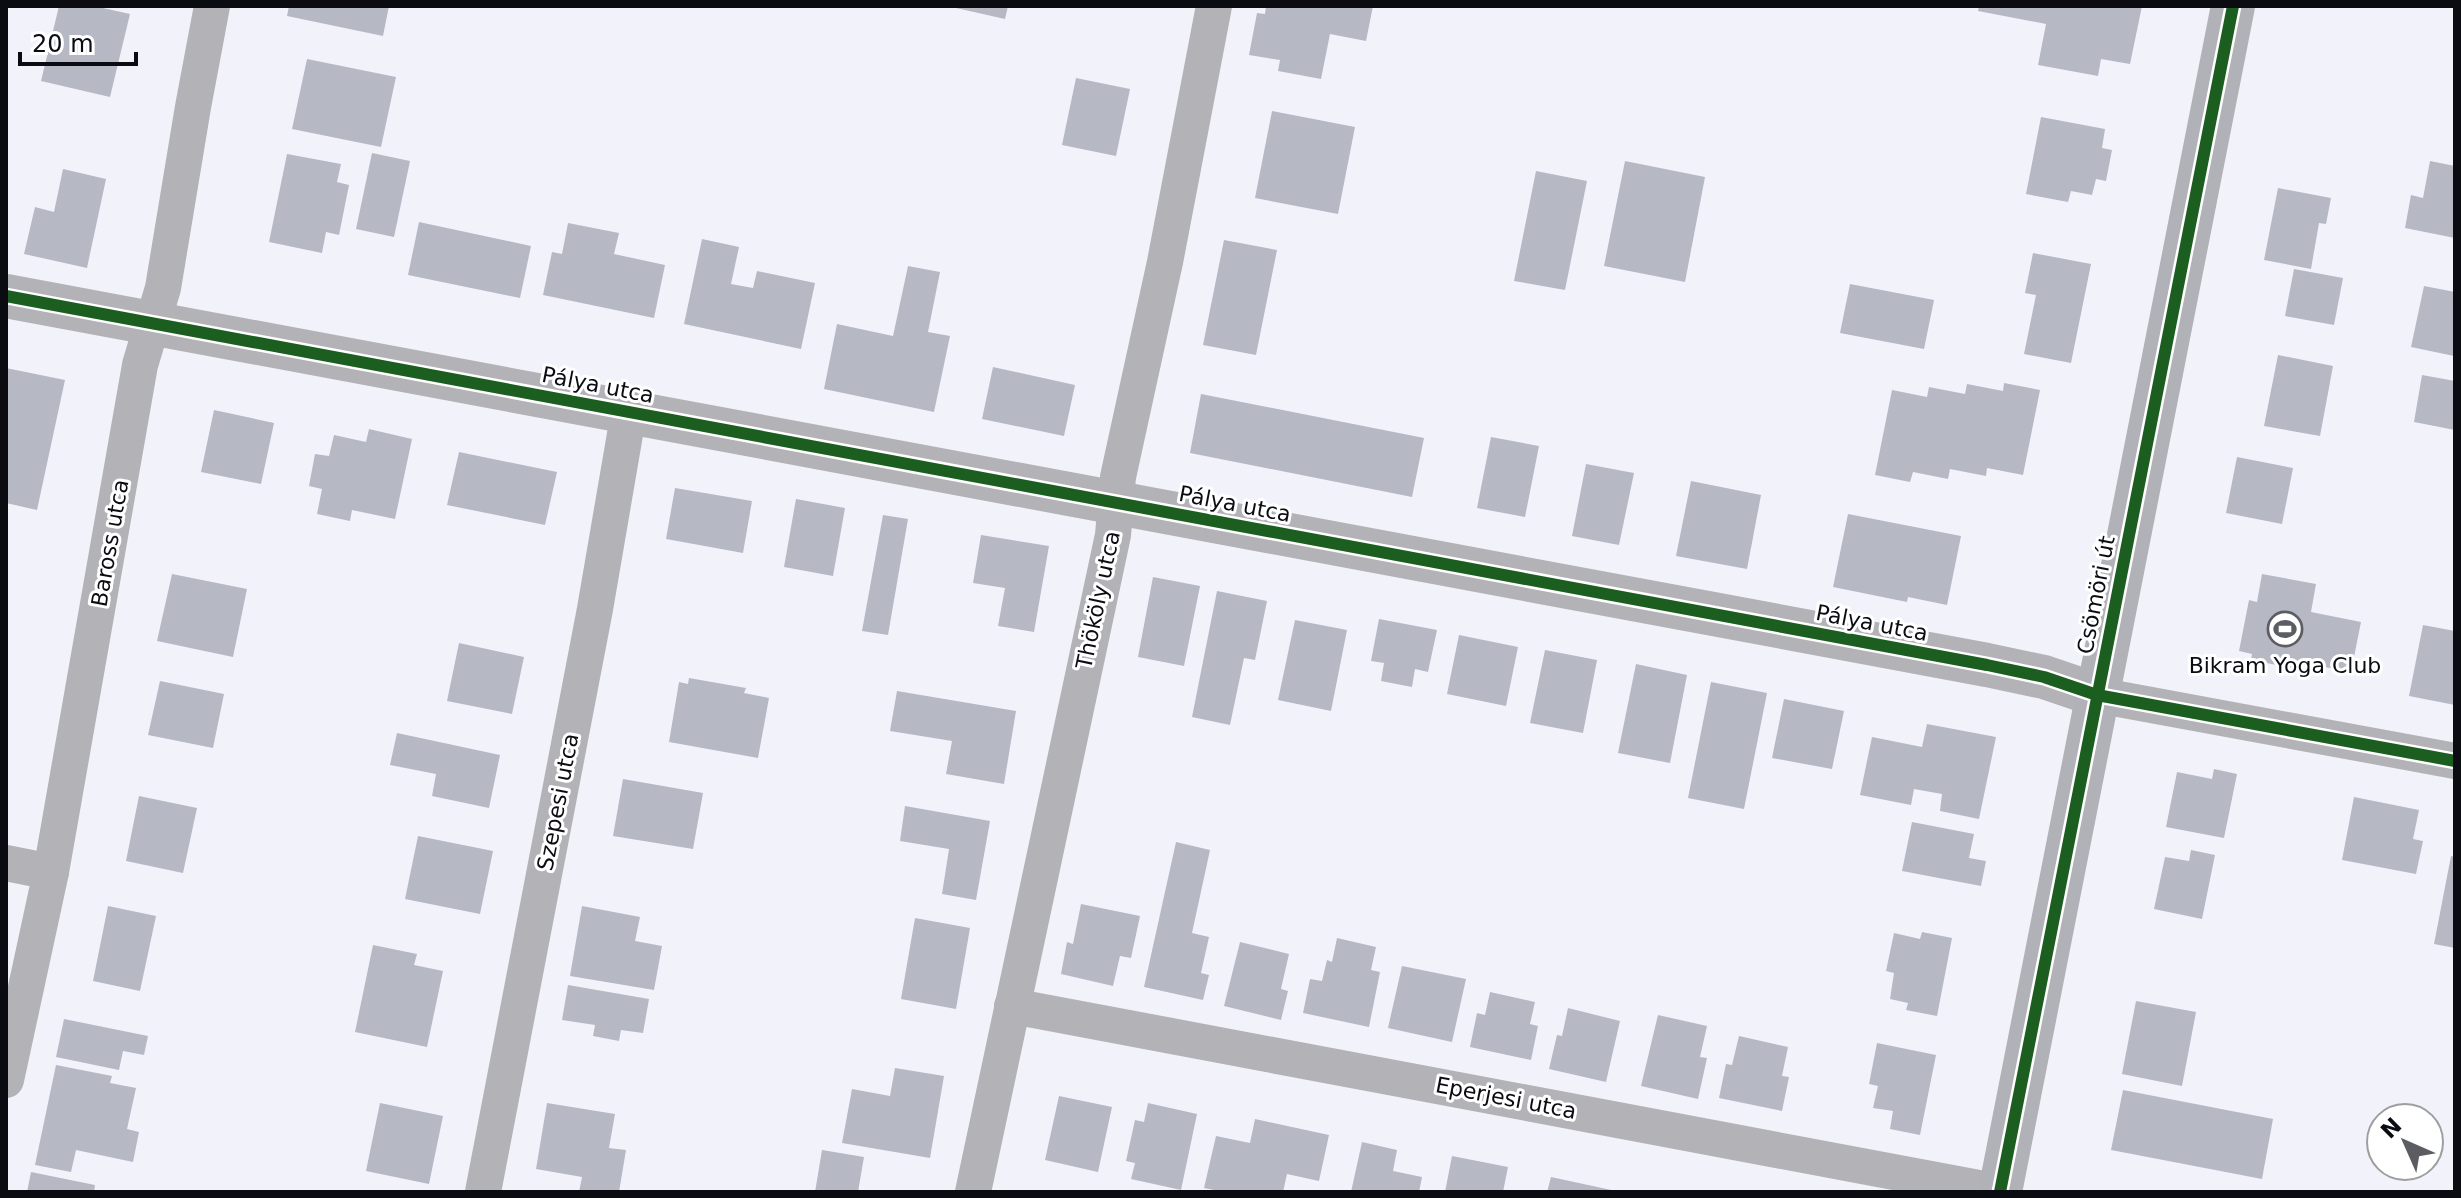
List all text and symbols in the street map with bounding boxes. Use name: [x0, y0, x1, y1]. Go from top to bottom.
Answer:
scale bar: [20, 16, 136, 66]
text: 20 m: [32, 30, 94, 58]
street label: Pálya utca: [540, 362, 656, 408]
street label: Baross utca: [87, 477, 133, 609]
street label: Pálya utca: [1177, 481, 1293, 527]
street label: Thököly utca: [1071, 529, 1125, 672]
street label: Csömöri út: [2072, 533, 2120, 656]
street label: Pálya utca: [1814, 600, 1930, 646]
sports icon: Bikram Yoga Club: [2266, 610, 2304, 648]
place label: Bikram Yoga Club: [2189, 653, 2381, 678]
street label: Szepesi utca: [532, 731, 584, 873]
street label: Eperjesi utca: [1434, 1072, 1578, 1124]
north arrow: [2365, 1102, 2445, 1182]
text: N: [2376, 1113, 2407, 1144]

